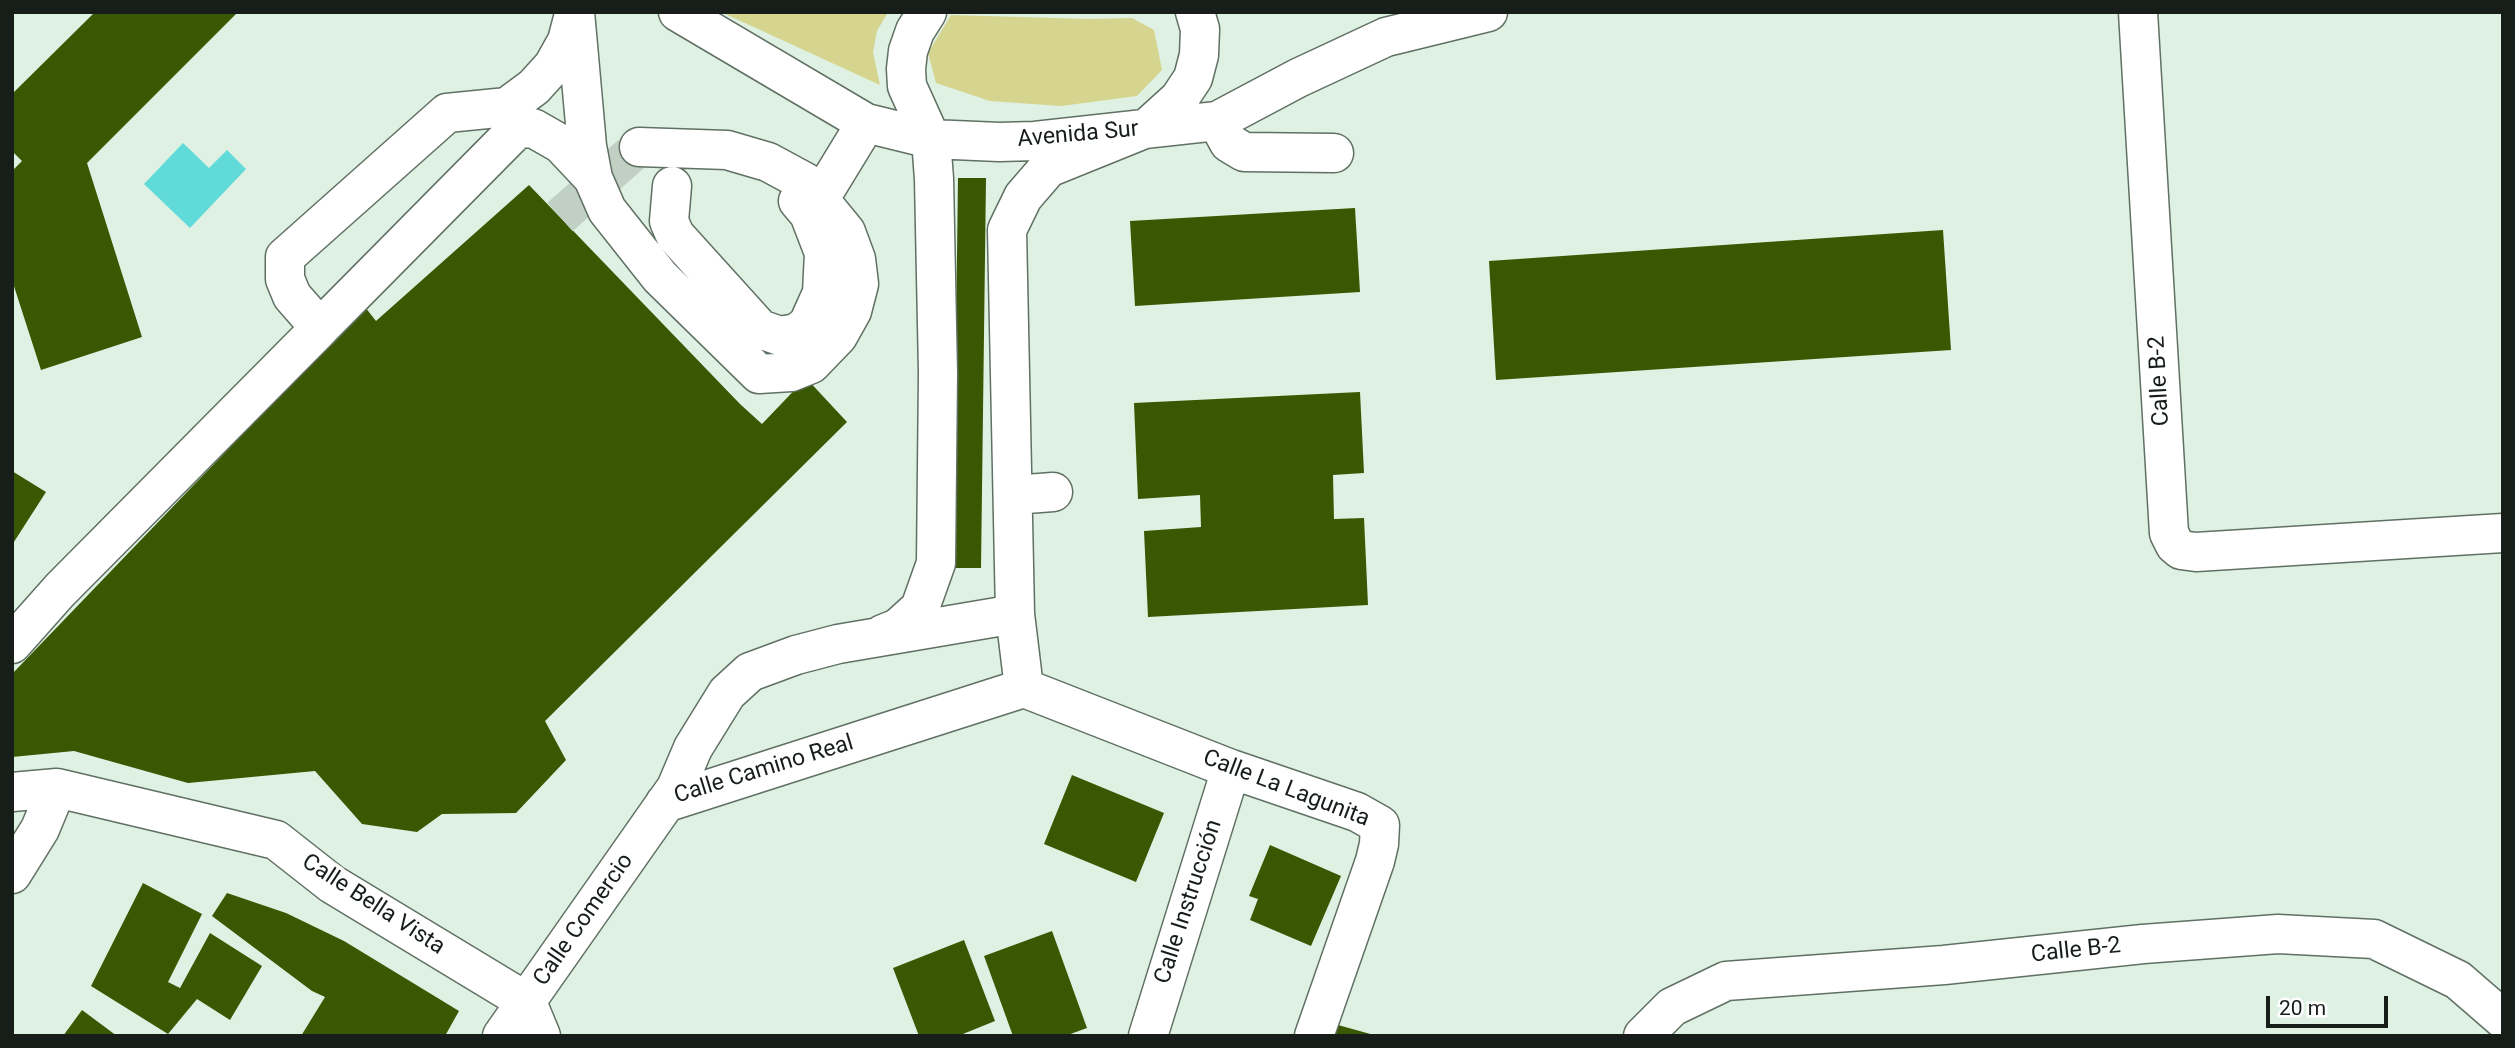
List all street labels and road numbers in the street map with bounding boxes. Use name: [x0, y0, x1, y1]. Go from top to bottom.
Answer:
street label: Avenida Sur: [1016, 116, 1140, 154]
street label: Calle B-2: [2144, 335, 2176, 427]
street label: Calle Camino Real: [671, 730, 857, 810]
street label: Calle La Lagunita: [1199, 745, 1373, 833]
street label: Calle Instrucción: [1149, 816, 1229, 988]
street label: Calle Comercio: [528, 848, 640, 992]
street label: Calle Bella Vista: [296, 849, 450, 961]
street label: Calle B-2: [2030, 933, 2122, 969]

